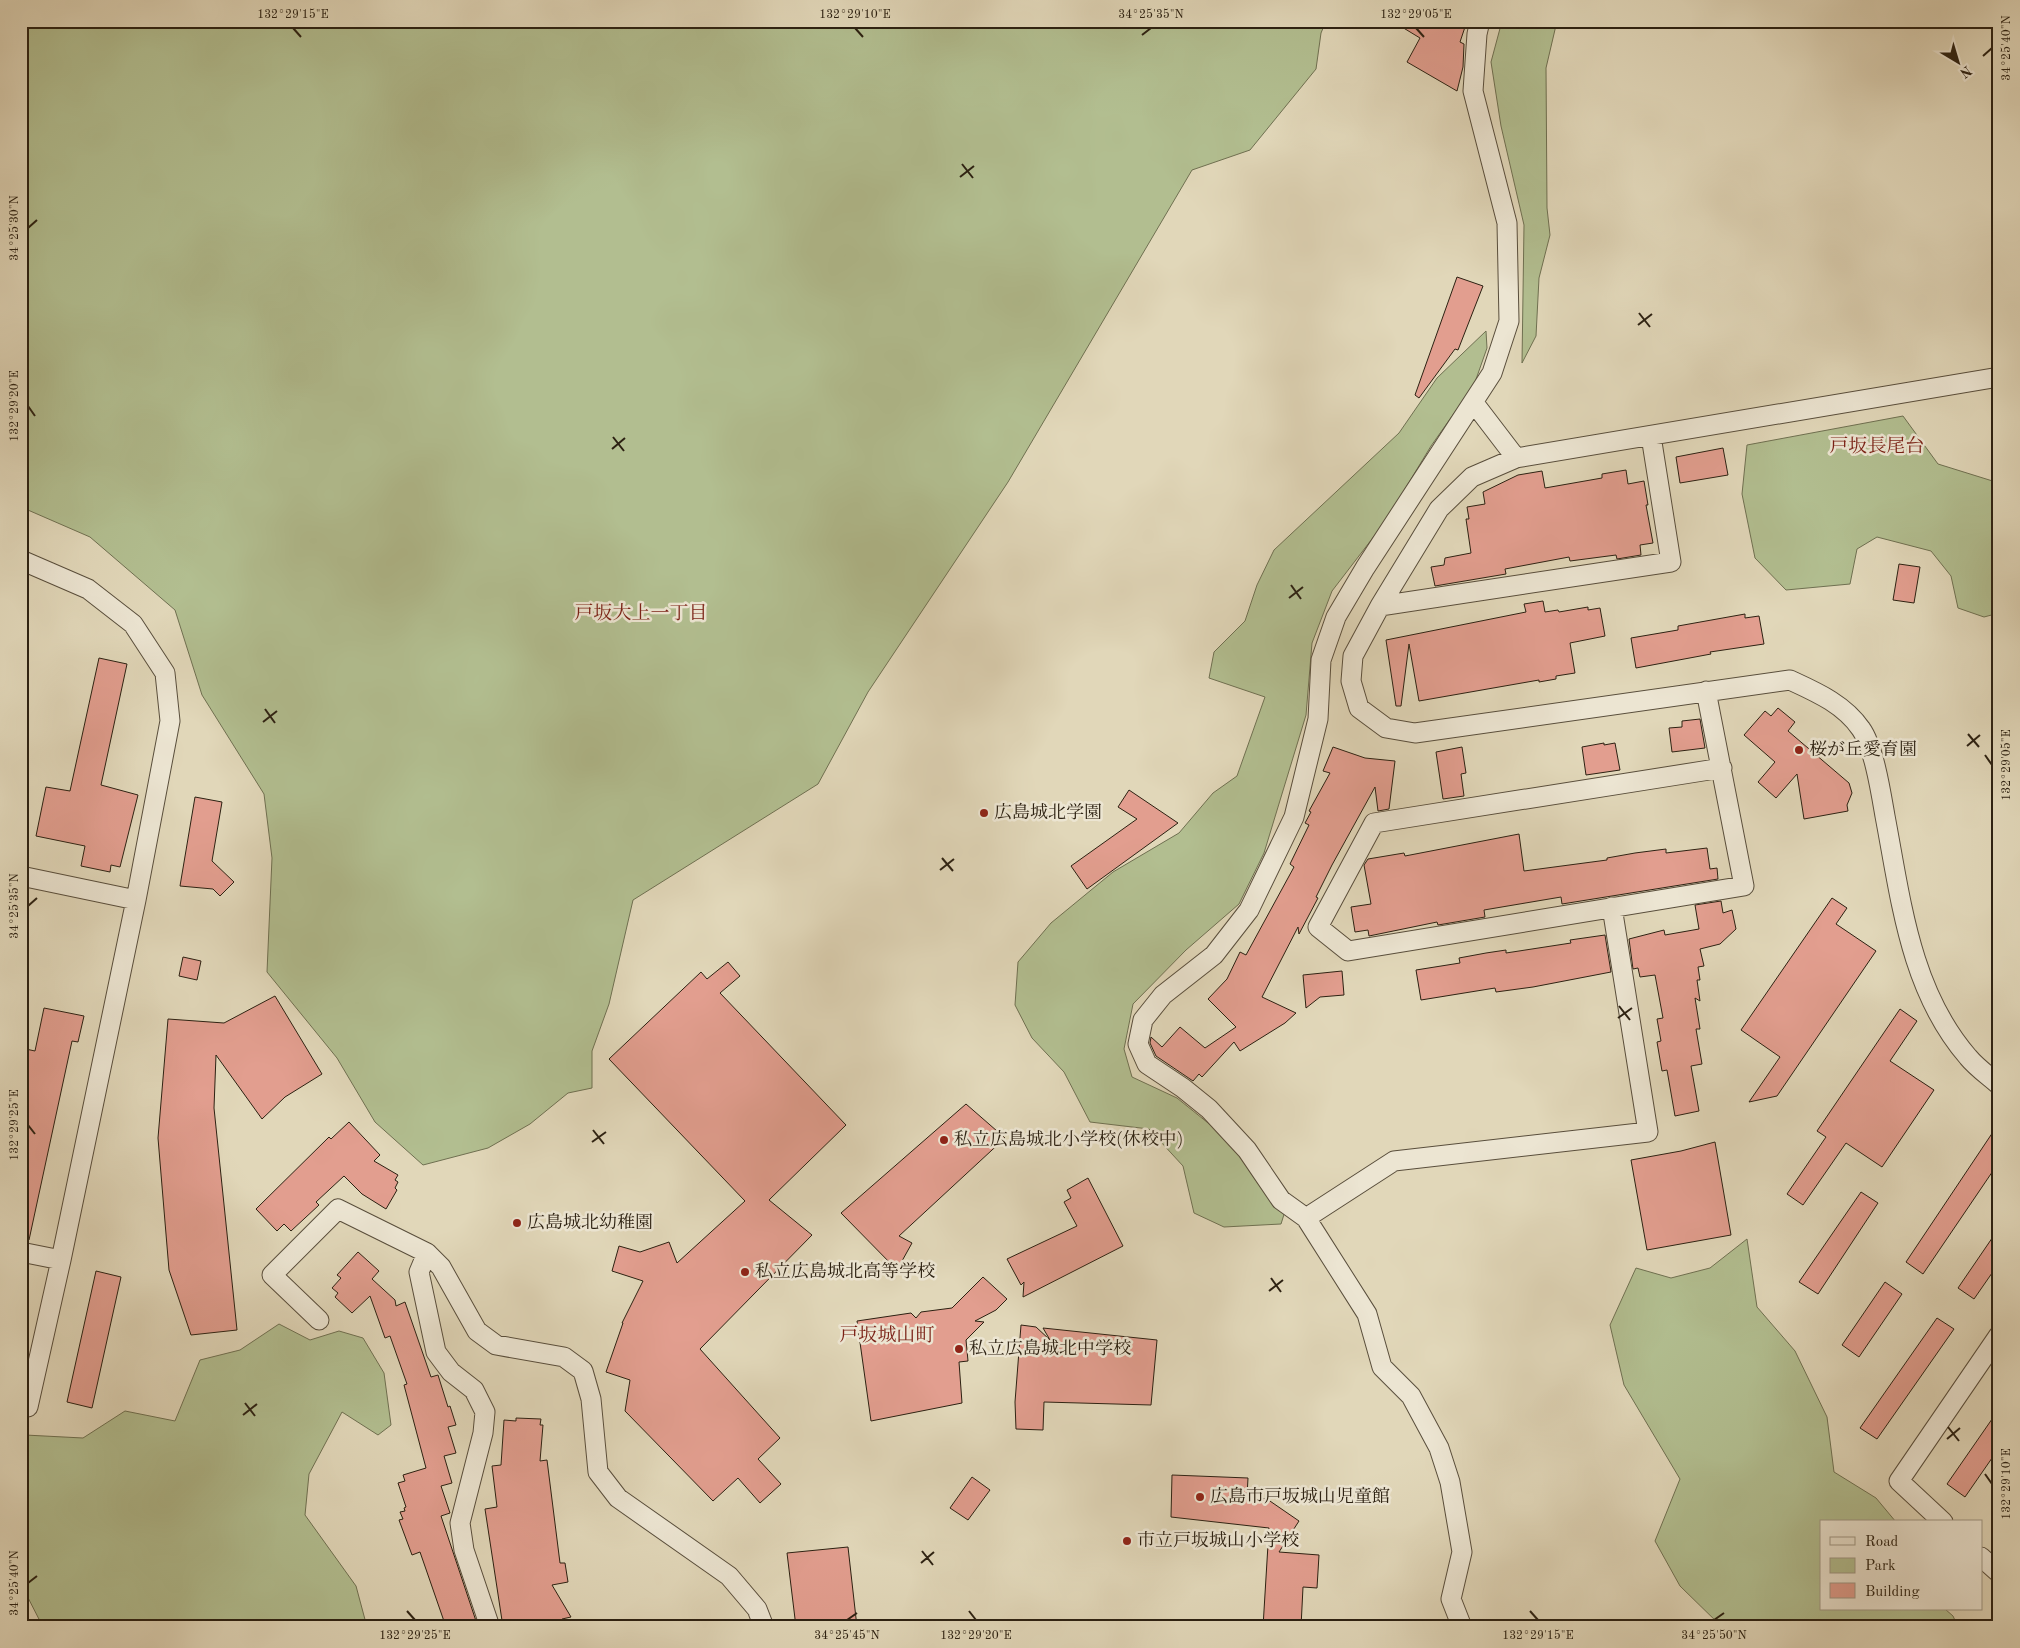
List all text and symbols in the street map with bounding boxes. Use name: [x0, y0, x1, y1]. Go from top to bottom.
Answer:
text: 132°29'15"E: [257, 8, 329, 21]
text: 34°25'35"N: [1118, 8, 1184, 21]
text: 132°29'05"E: [1380, 8, 1452, 21]
text: 132°29'10"E: [819, 9, 891, 21]
text: 34°25'40"N: [2000, 15, 2013, 81]
north arrow: [1932, 38, 1982, 88]
text: N: [1957, 63, 1974, 80]
text: 34°25'30"N: [8, 195, 21, 261]
text: 132°29'20"E: [9, 370, 21, 442]
district label: 戸坂長尾台: [1829, 435, 1925, 457]
district label: 戸坂大上一丁目: [574, 602, 708, 624]
text: 132°29'05"E: [2000, 729, 2013, 801]
place label: 桜が丘愛育園: [1809, 739, 1917, 759]
marker: 桜が丘愛育園: [1793, 744, 1805, 756]
place label: 広島城北学園: [994, 802, 1102, 822]
marker: 広島城北学園: [978, 807, 990, 819]
text: 34°25'35"N: [8, 873, 21, 939]
text: 132°29'25"E: [8, 1089, 21, 1161]
place label: 私立広島城北小学校(休校中): [954, 1129, 1183, 1149]
marker: 私立広島城北小学校(休校中): [938, 1134, 950, 1146]
place label: 広島城北幼稚園: [527, 1212, 653, 1232]
marker: 広島城北幼稚園: [511, 1217, 523, 1229]
place label: 私立広島城北高等学校: [755, 1261, 935, 1281]
marker: 私立広島城北高等学校: [739, 1266, 751, 1278]
district label: 戸坂城山町: [839, 1325, 935, 1346]
place label: 私立広島城北中学校: [969, 1338, 1131, 1358]
marker: 私立広島城北中学校: [953, 1343, 965, 1355]
text: 132°29'10"E: [2001, 1448, 2013, 1520]
place label: 広島市戸坂城山児童館: [1210, 1486, 1390, 1506]
marker: 広島市戸坂城山児童館: [1194, 1491, 1206, 1503]
legend: [1820, 1520, 1982, 1610]
place label: 市立戸坂城山小学校: [1137, 1530, 1299, 1550]
marker: 市立戸坂城山小学校: [1121, 1535, 1133, 1547]
text: Road: [1865, 1535, 1899, 1550]
text: 34°25'40"N: [8, 1550, 21, 1616]
text: Park: [1865, 1559, 1896, 1574]
text: Building: [1865, 1585, 1920, 1600]
text: 132°29'25"E: [379, 1629, 451, 1642]
text: 34°25'45"N: [814, 1629, 880, 1642]
text: 132°29'15"E: [1502, 1629, 1574, 1642]
text: 34°25'50"N: [1681, 1629, 1747, 1642]
text: 132°29'20"E: [940, 1630, 1012, 1642]

